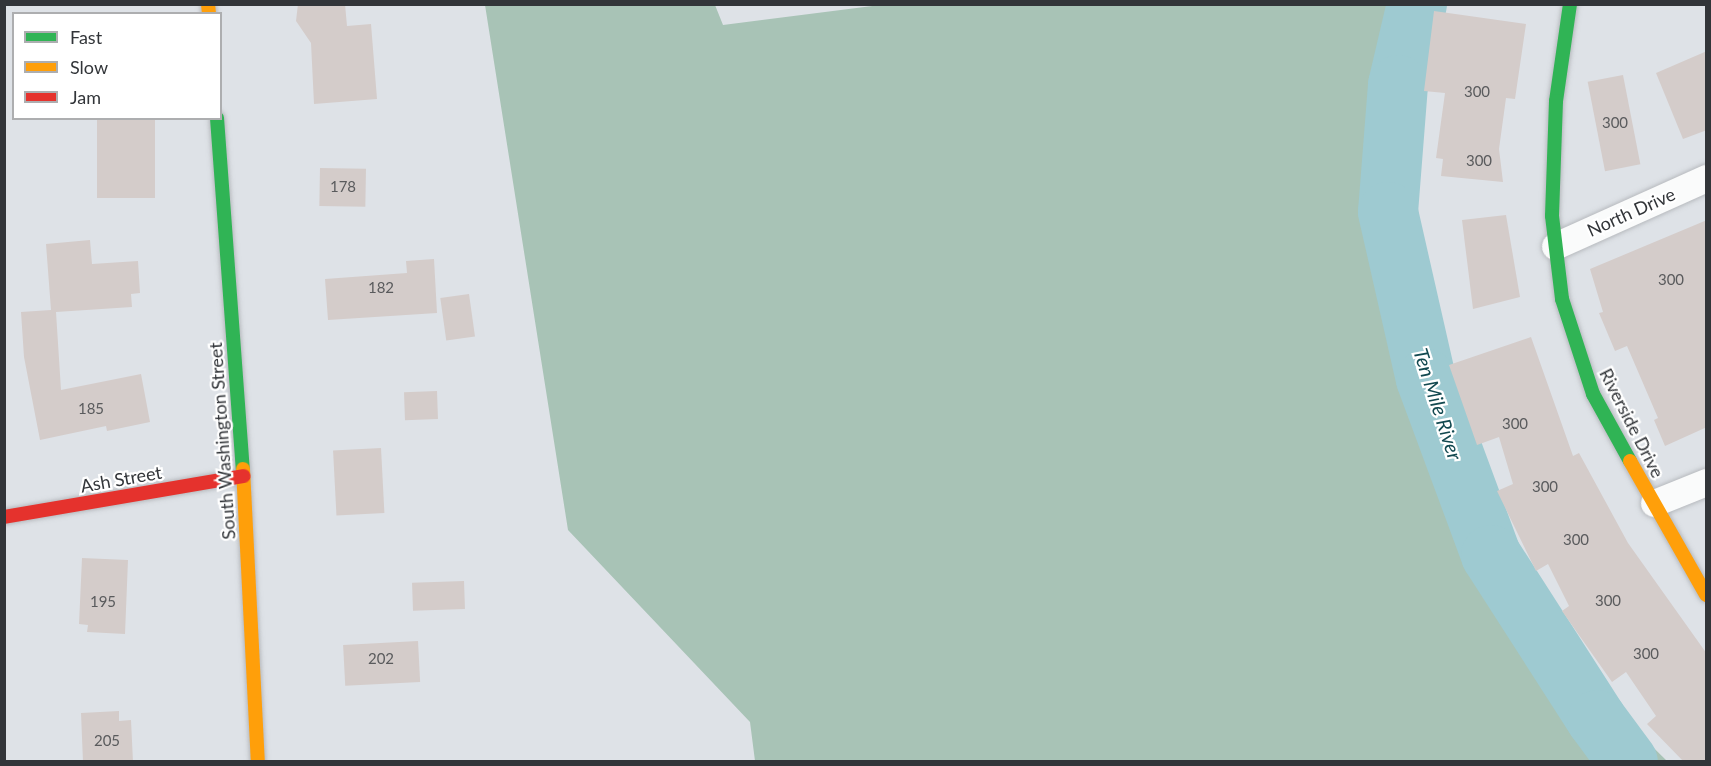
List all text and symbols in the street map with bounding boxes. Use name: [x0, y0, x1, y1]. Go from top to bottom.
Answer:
legend: [12, 12, 222, 120]
text: Fast: [70, 26, 102, 48]
text: Slow: [70, 56, 108, 78]
house number: 300: [1464, 83, 1490, 101]
text: Jam: [70, 86, 101, 108]
house number: 300: [1602, 114, 1628, 132]
house number: 300: [1466, 152, 1492, 170]
house number: 178: [330, 178, 356, 196]
street label: North Drive: [1584, 183, 1678, 241]
house number: 300: [1658, 271, 1684, 289]
house number: 182: [368, 279, 394, 297]
street label: South Washington Street: [204, 342, 240, 540]
water label: Ten Mile River: [1409, 345, 1467, 463]
street label: Riverside Drive: [1595, 365, 1669, 481]
house number: 185: [78, 400, 104, 418]
house number: 300: [1502, 415, 1528, 433]
street label: Ash Street: [79, 461, 163, 497]
house number: 300: [1532, 478, 1558, 496]
house number: 300: [1563, 531, 1589, 549]
house number: 300: [1595, 592, 1621, 610]
house number: 195: [90, 593, 116, 611]
house number: 300: [1633, 645, 1659, 663]
house number: 202: [368, 650, 394, 668]
house number: 205: [94, 732, 120, 750]

